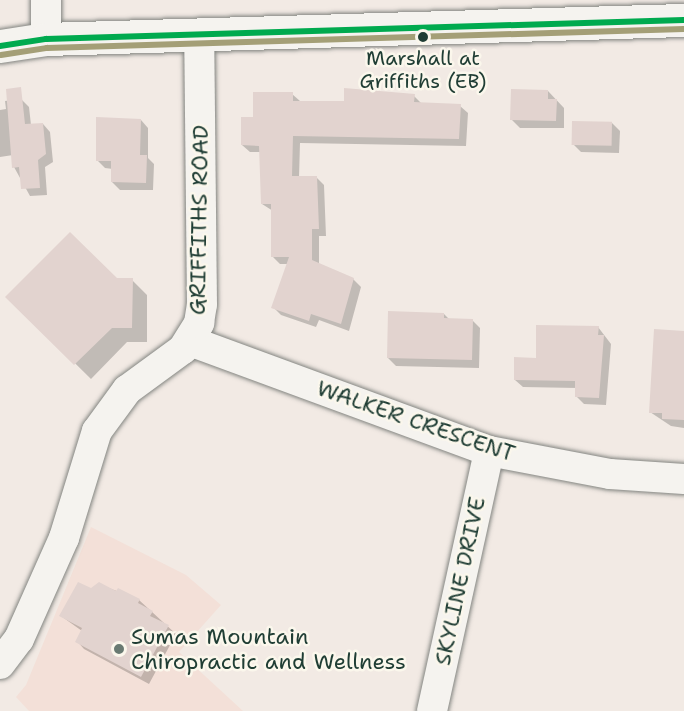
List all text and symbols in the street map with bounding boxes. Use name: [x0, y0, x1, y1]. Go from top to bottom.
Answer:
marker: Marshall at Griffiths (EB): [417, 31, 429, 43]
place label: Marshall at Griffiths (EB): [360, 46, 486, 93]
street label: GRIFFITHS ROAD: [184, 125, 214, 315]
street label: WALKER CRESCENT: [313, 375, 519, 467]
street label: SKYLINE DRIVE: [429, 494, 491, 668]
place label: Sumas Mountain Chiropractic and Wellness: [131, 623, 406, 674]
marker: Sumas Mountain Chiropractic and Wellness: [112, 642, 126, 656]

